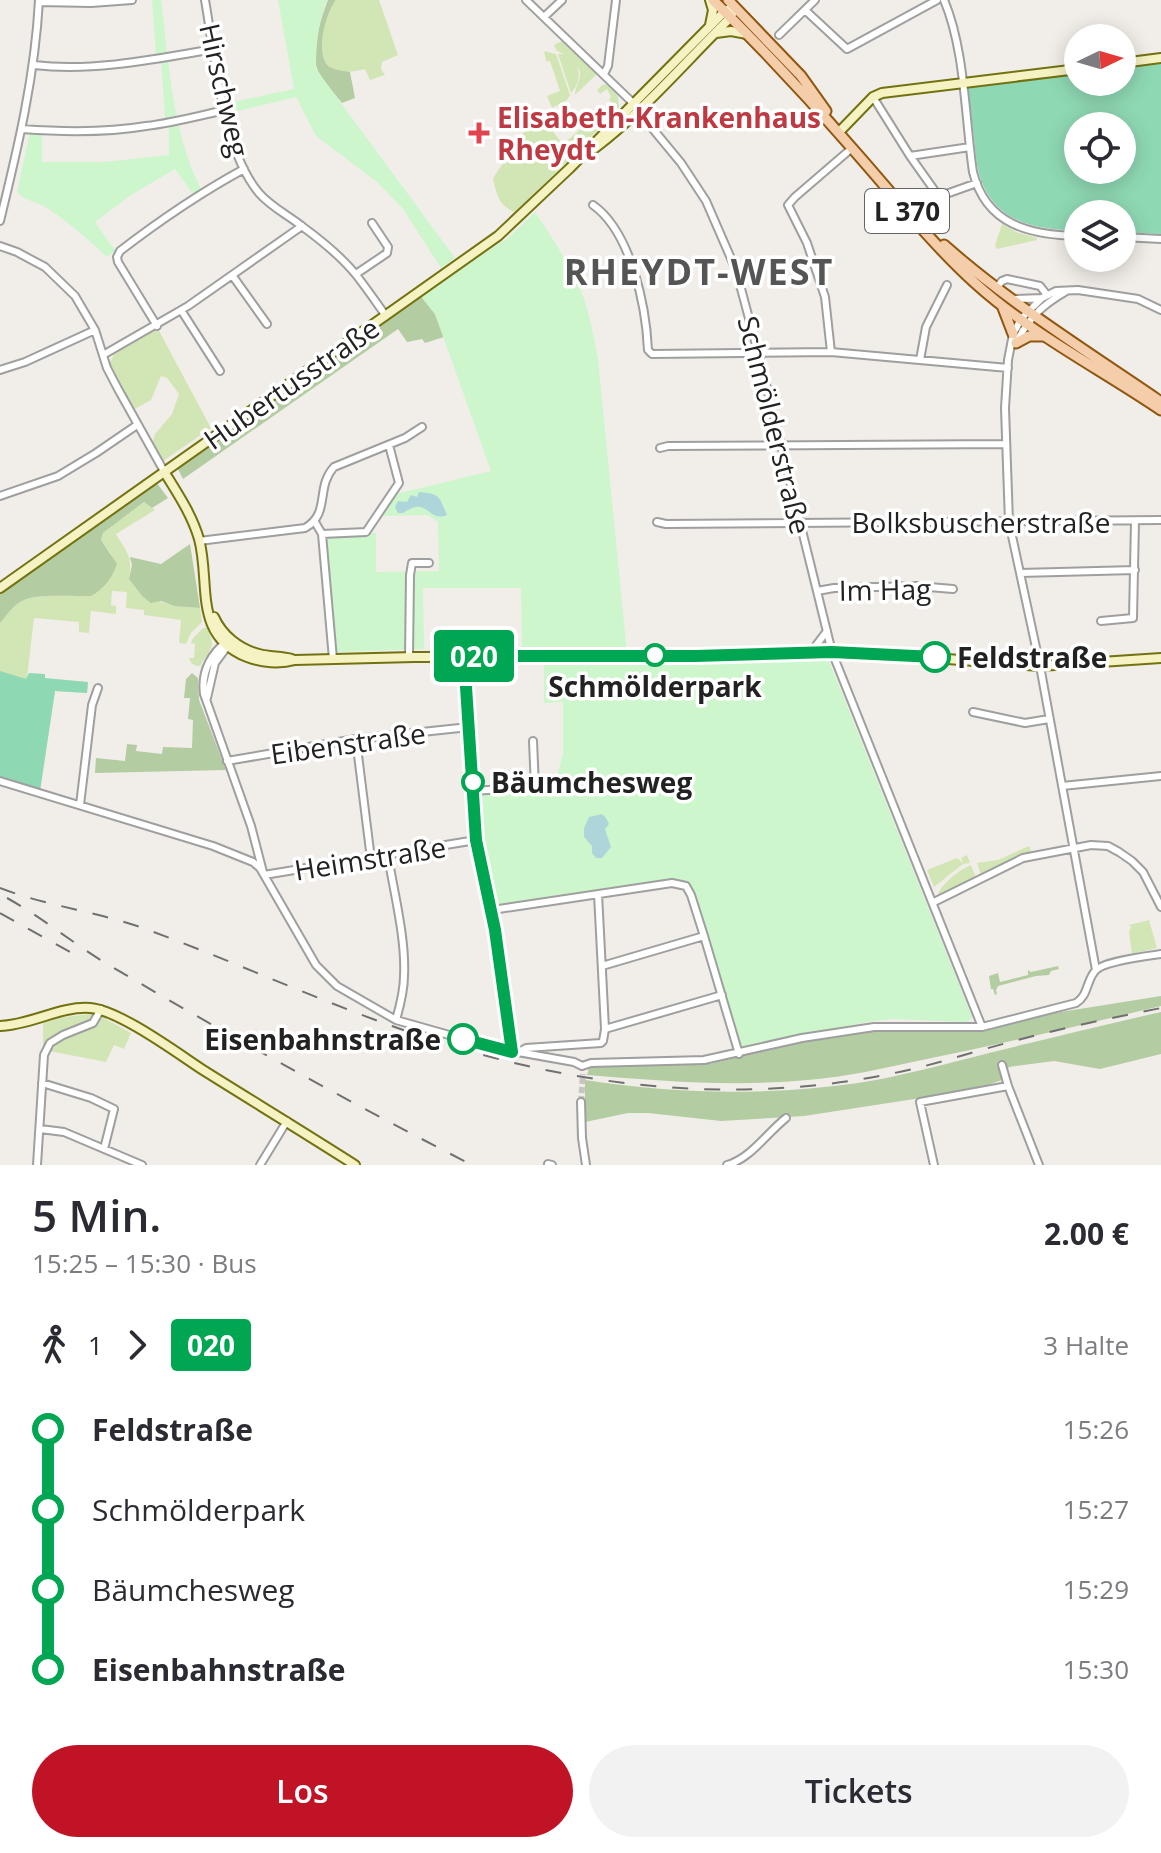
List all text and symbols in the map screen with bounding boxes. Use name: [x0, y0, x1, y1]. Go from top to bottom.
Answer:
street label: Hirschweg: [191, 20, 259, 160]
north arrow: [1064, 24, 1136, 96]
map controls: [1064, 24, 1136, 272]
place label: Elisabeth-Krankenhaus Rheydt: [497, 98, 821, 168]
button: locate: [1064, 112, 1136, 184]
marker: Elisabeth-Krankenhaus Rheydt: [468, 122, 490, 144]
road number: L 370: [865, 189, 949, 233]
button: layers: [1064, 200, 1136, 272]
district label: RHEYDT-WEST: [564, 247, 834, 296]
street label: Hubertusstraße: [196, 308, 386, 458]
street label: Schmölderstraße: [730, 312, 820, 538]
street label: Bolksbuscherstraße: [852, 503, 1110, 541]
street label: Im Hag: [838, 569, 932, 609]
line badge: 020: [428, 630, 520, 682]
text: 020: [450, 637, 498, 675]
place label: Feldstraße: [957, 638, 1107, 676]
marker: Feldstraße: [920, 642, 950, 672]
marker: Schmölderpark: [644, 644, 666, 666]
place label: Schmölderpark: [548, 667, 762, 705]
street label: Eibenstraße: [268, 713, 428, 773]
place label: Bäumchesweg: [491, 763, 692, 801]
marker: Bäumchesweg: [462, 771, 484, 793]
street label: Heimstraße: [292, 827, 448, 889]
place label: Eisenbahnstraße: [204, 1020, 441, 1058]
marker: Eisenbahnstraße: [448, 1024, 478, 1054]
text: 5 Min.: [32, 1185, 161, 1245]
text: 2.00 €: [1044, 1213, 1129, 1254]
text: 15:25 – 15:30 · Bus: [32, 1245, 257, 1281]
icon: walk: [32, 1323, 76, 1367]
icon: forward: [115, 1323, 159, 1367]
text: 020: [187, 1326, 235, 1364]
text: 1: [88, 1327, 103, 1363]
text: 3 Halte: [1043, 1327, 1129, 1363]
text: Feldstraße: [92, 1409, 253, 1450]
text: 15:26: [1063, 1411, 1129, 1447]
text: Schmölderpark: [92, 1489, 305, 1530]
text: 15:27: [1063, 1491, 1129, 1527]
text: Bäumchesweg: [92, 1569, 295, 1610]
text: 15:29: [1063, 1571, 1129, 1607]
text: Eisenbahnstraße: [92, 1649, 346, 1690]
text: 15:30: [1063, 1651, 1129, 1687]
button: Los: [32, 1745, 573, 1837]
button: Tickets: [589, 1745, 1129, 1837]

